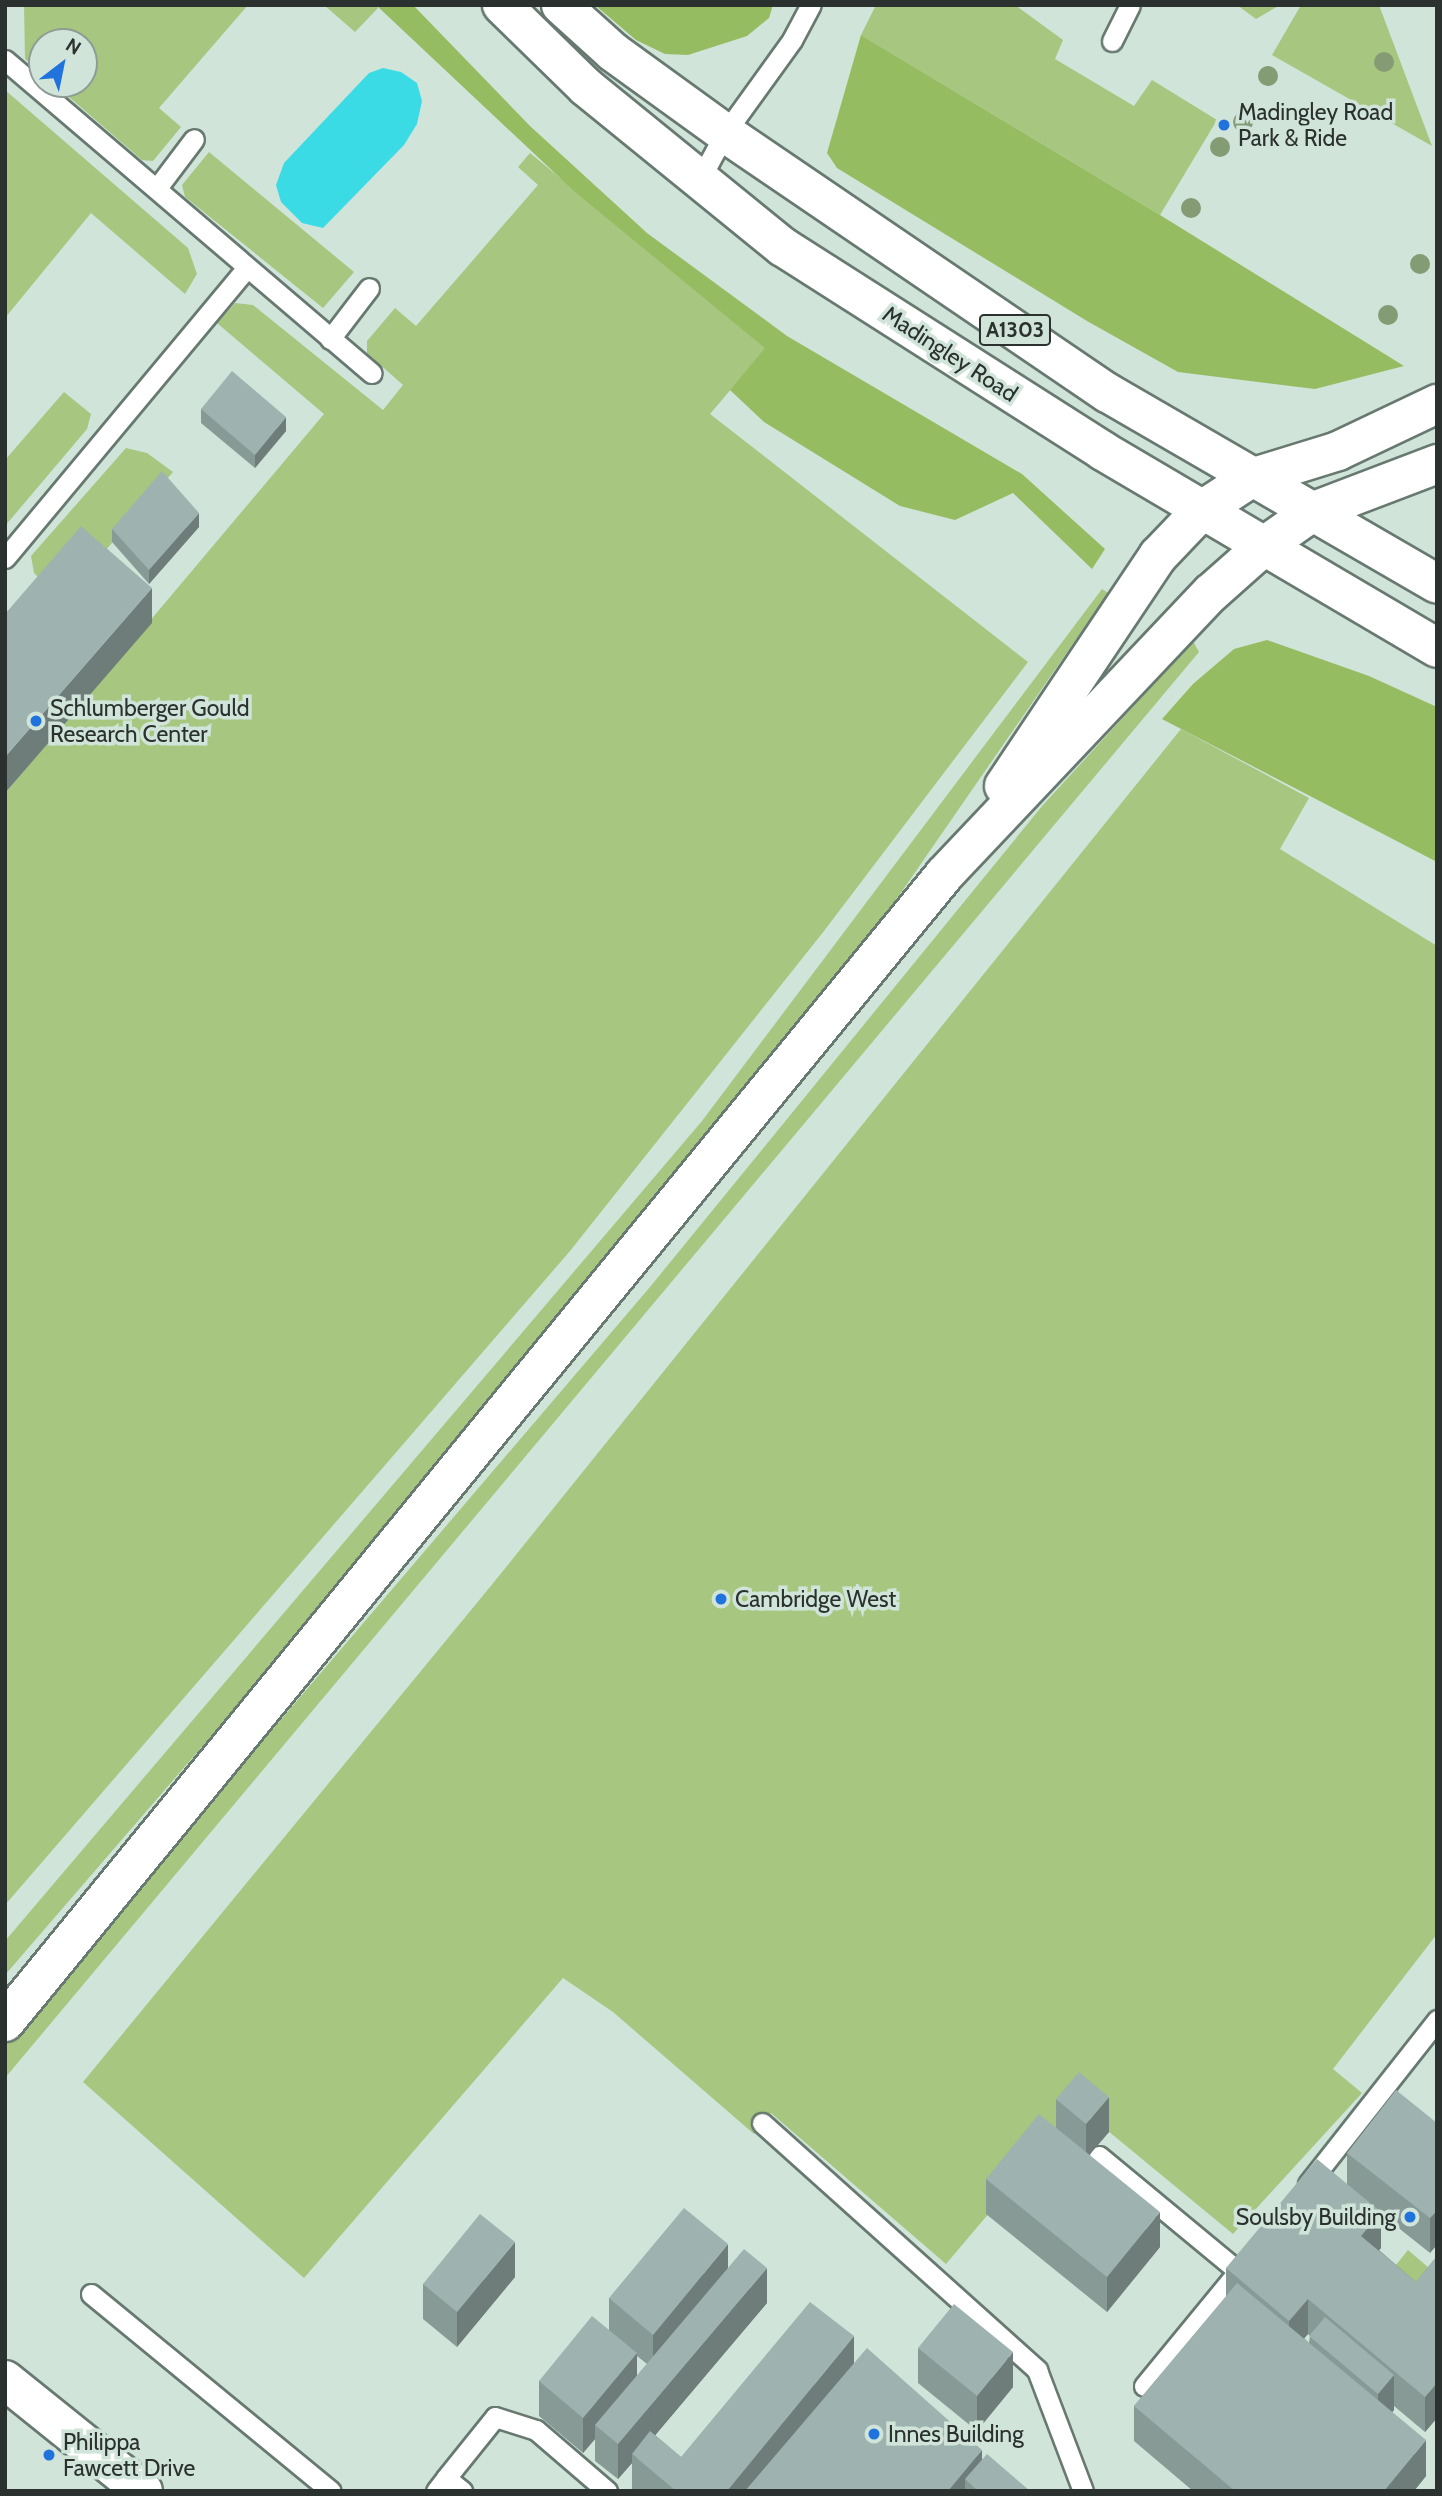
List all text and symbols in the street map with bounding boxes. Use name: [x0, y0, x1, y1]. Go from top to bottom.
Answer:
north arrow: [28, 28, 98, 98]
text: N: [62, 33, 85, 60]
place label: Madingley Road Park & Ride: [1238, 98, 1393, 152]
marker: Madingley Road Park & Ride: [1216, 117, 1232, 133]
street label: Madingley Road: [877, 300, 1023, 408]
road number: A1303: [978, 312, 1052, 348]
place label: Schlumberger Gould Research Center: [50, 694, 249, 748]
marker: Schlumberger Gould Research Center: [28, 713, 44, 729]
place label: Cambridge West: [735, 1585, 896, 1613]
marker: Cambridge West: [713, 1591, 729, 1607]
place label: Soulsby Building: [1236, 2203, 1396, 2231]
marker: Soulsby Building: [1402, 2209, 1418, 2225]
place label: Innes Building: [888, 2420, 1024, 2448]
marker: Innes Building: [866, 2426, 882, 2442]
place label: Philippa Fawcett Drive: [63, 2428, 195, 2482]
marker: Philippa Fawcett Drive: [41, 2447, 57, 2463]

